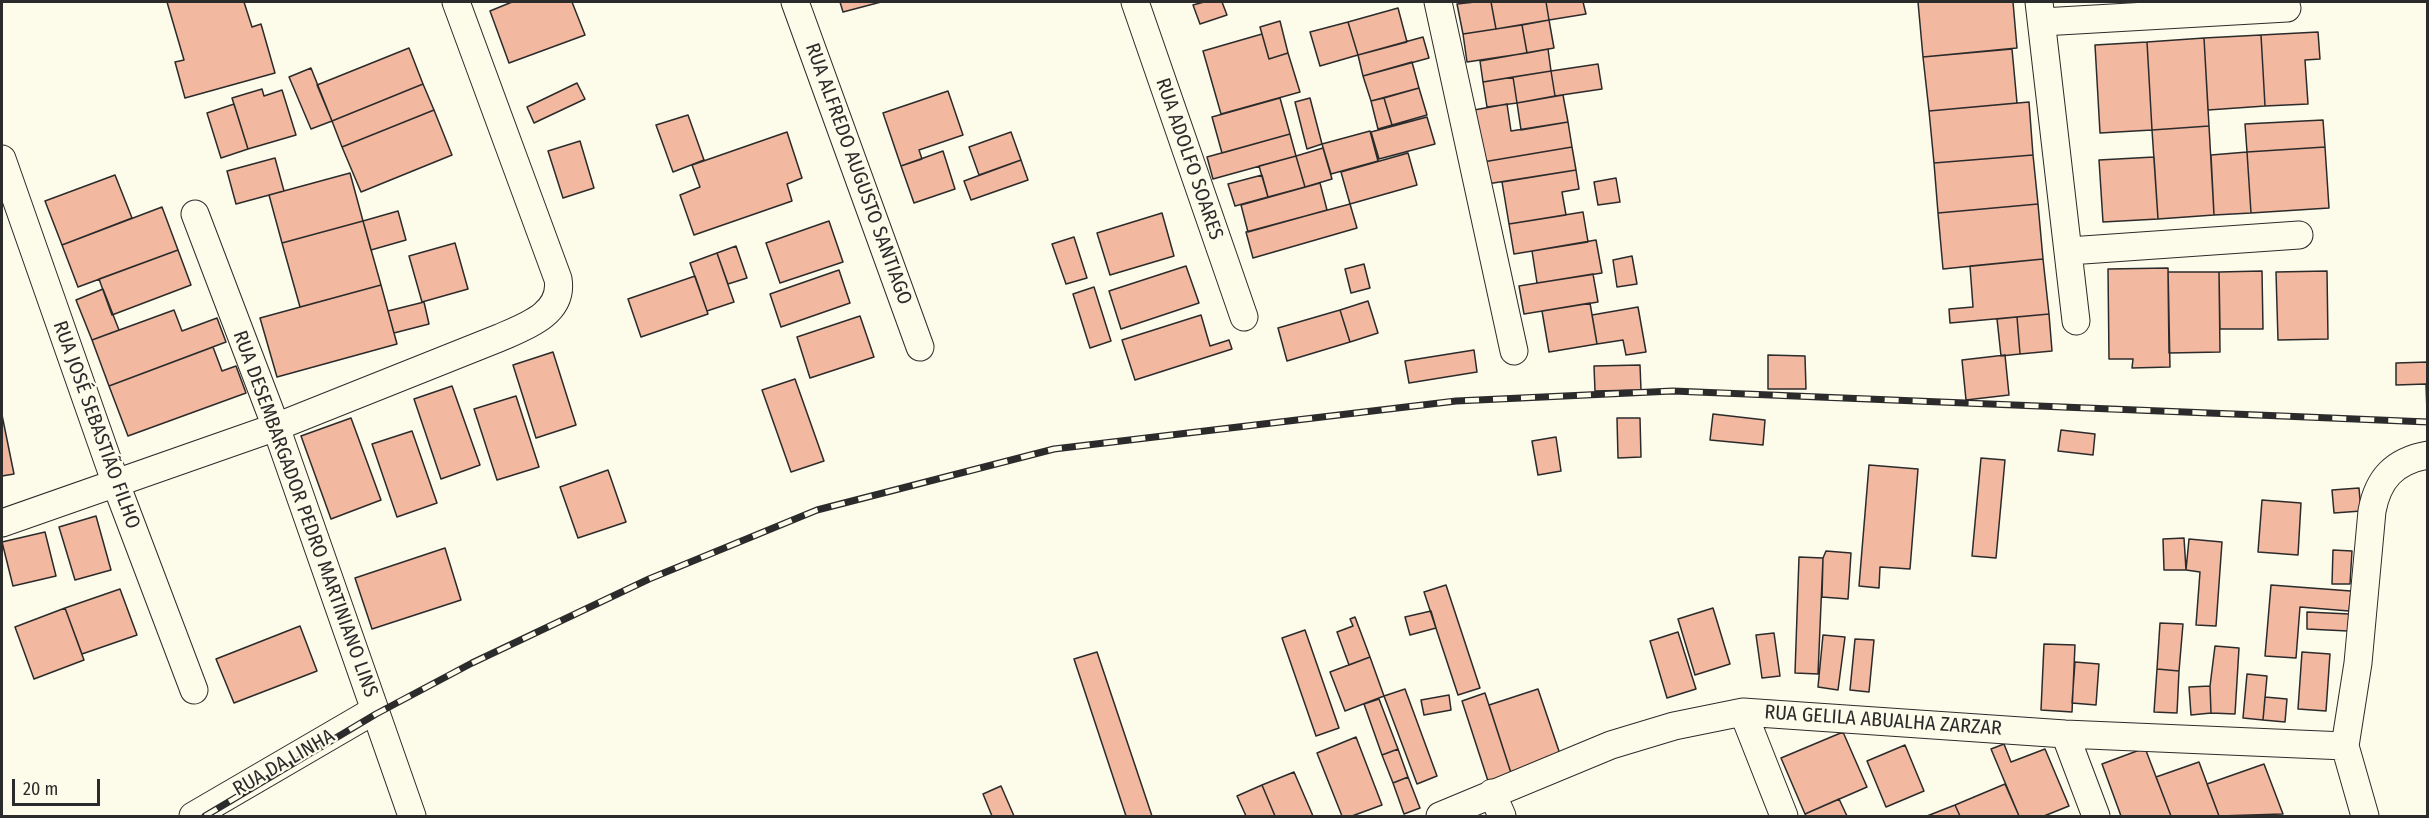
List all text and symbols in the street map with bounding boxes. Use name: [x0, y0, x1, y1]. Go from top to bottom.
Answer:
street label: RUA ALFREDO AUGUSTO SANTIAGO: [799, 40, 917, 308]
street label: RUA ADOLFO SOARES: [1150, 75, 1228, 243]
street label: RUA JOSÉ SEBASTIÃO FILHO: [47, 318, 145, 532]
street label: RUA DESEMBARGADOR PEDRO MARTINIANO LINS: [227, 327, 383, 701]
street label: RUA GELILA ABUALHA ZARZAR: [1764, 701, 2002, 741]
street label: RUA DA LINHA: [229, 724, 339, 802]
scale bar: [15, 767, 104, 805]
text: 20 m: [23, 778, 58, 800]

